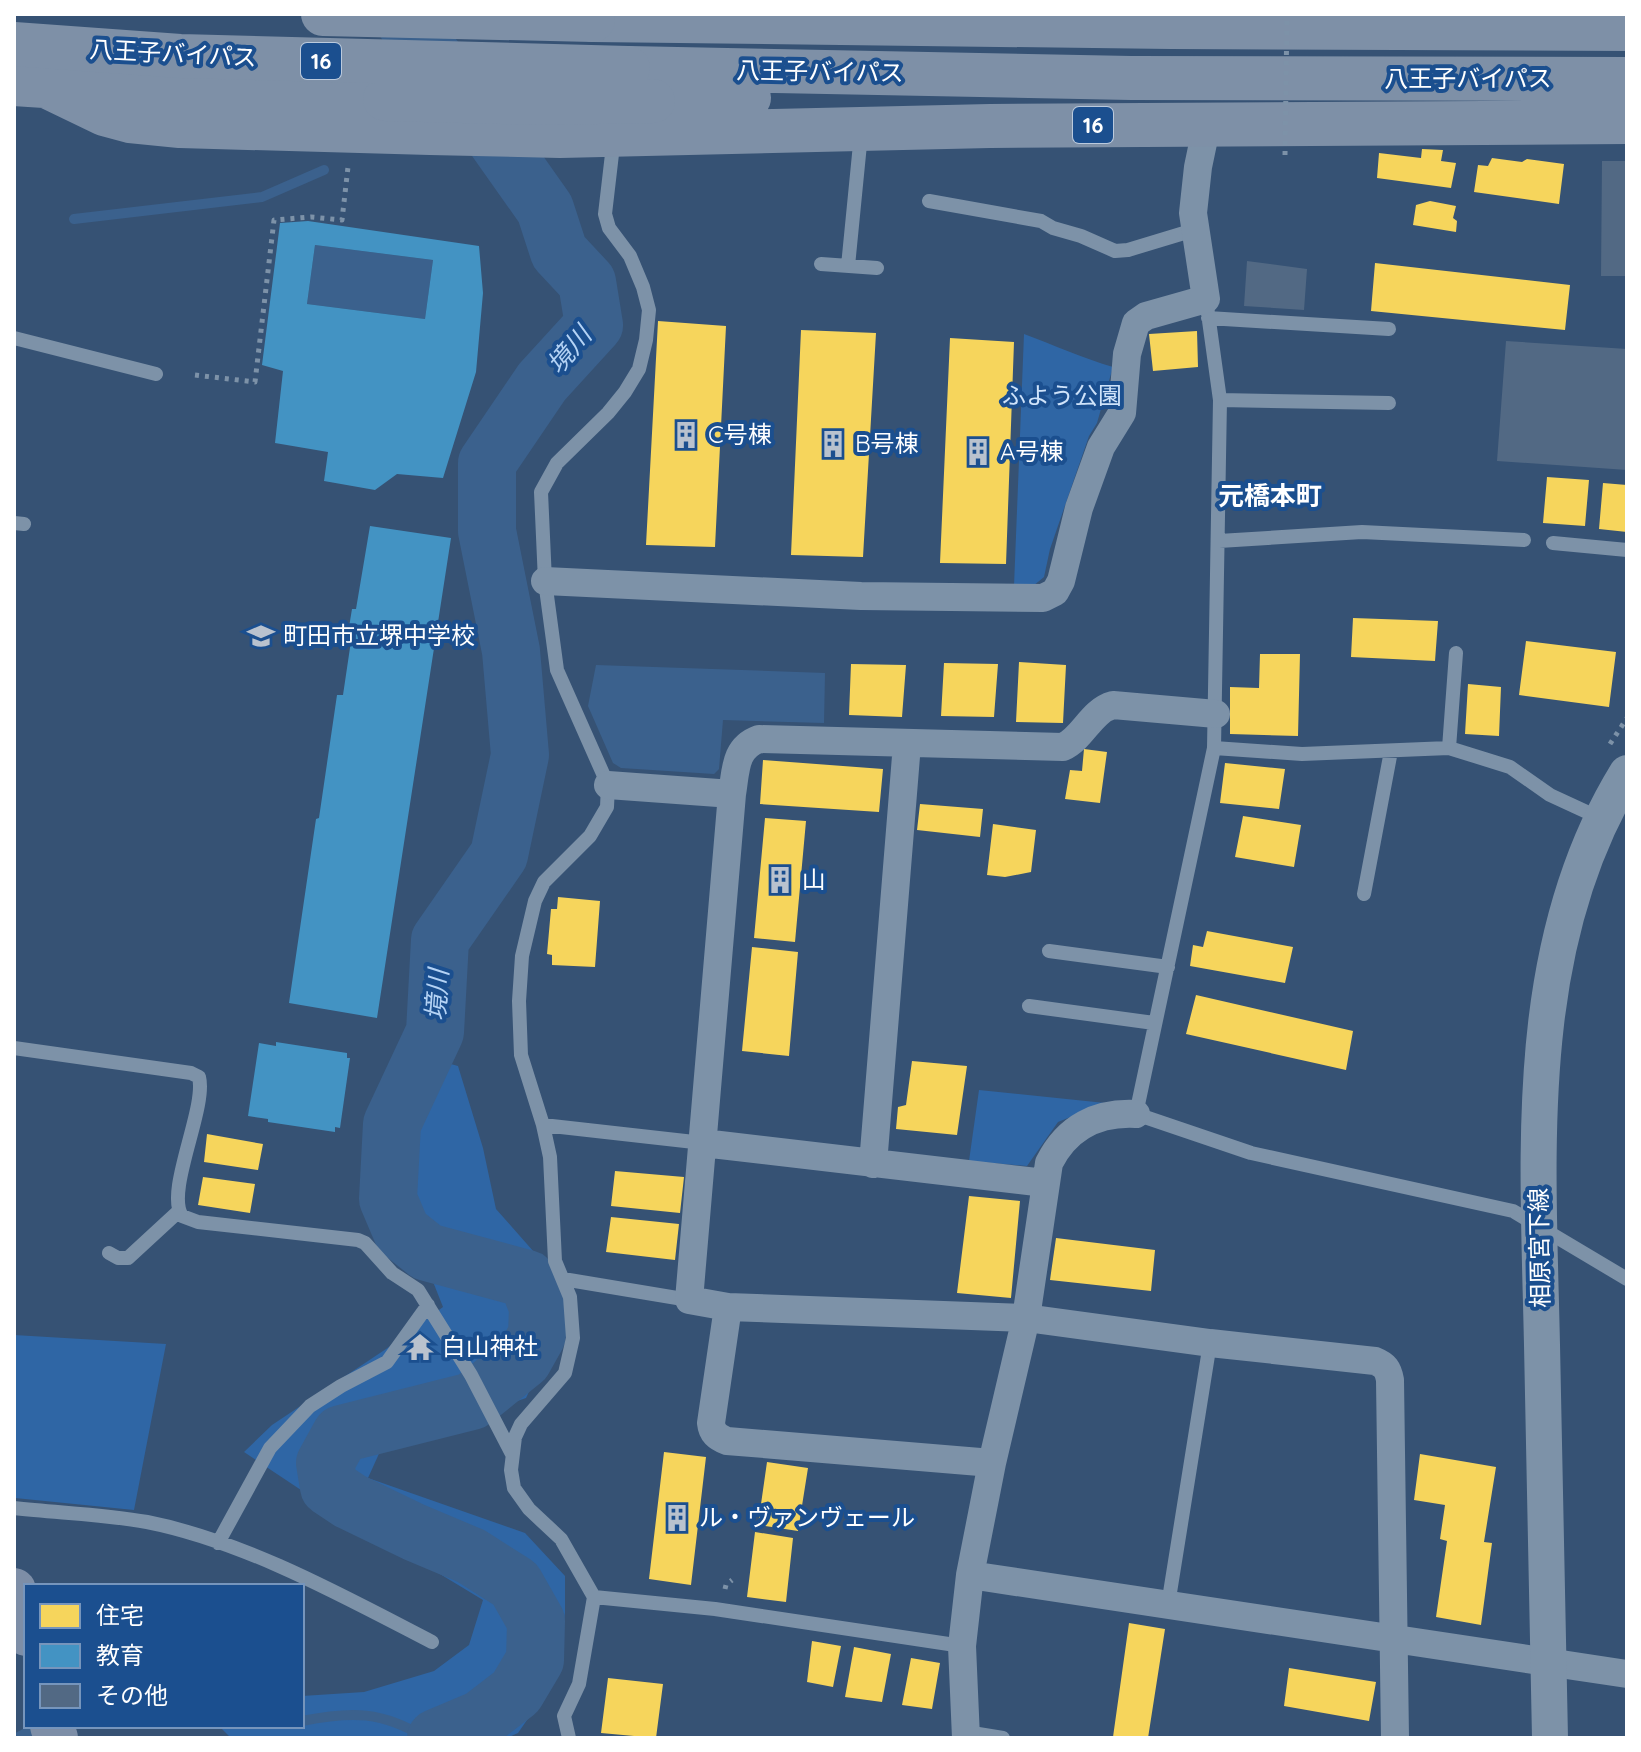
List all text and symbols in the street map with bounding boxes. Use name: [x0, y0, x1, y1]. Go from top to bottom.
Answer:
street label: 八王子バイパス: [89, 34, 257, 72]
road number: 16: [301, 43, 341, 79]
street label: 八王子バイパス: [736, 55, 904, 87]
street label: 八王子バイパス: [1384, 63, 1552, 93]
road number: 16: [1073, 107, 1113, 143]
water label: 境川: [539, 317, 600, 380]
park label: ふよう公園: [1002, 380, 1122, 410]
place label: C号棟: [708, 419, 772, 449]
building icon: C号棟: [671, 420, 701, 450]
place label: B号棟: [855, 428, 919, 458]
building icon: B号棟: [818, 429, 848, 459]
place label: A号棟: [1000, 436, 1064, 466]
building icon: A号棟: [963, 437, 993, 467]
district label: 元橋本町: [1218, 479, 1322, 512]
place label: 町田市立堺中学校: [283, 620, 475, 650]
school or university icon: 町田市立堺中学校: [246, 621, 276, 651]
place label: 山: [802, 864, 826, 894]
building icon: 山: [765, 865, 795, 895]
water label: 境川: [418, 965, 455, 1022]
street label: 相原宮下線: [1523, 1188, 1555, 1308]
place label: 白山神社: [442, 1331, 538, 1361]
temple icon: 白山神社: [405, 1332, 435, 1362]
place label: ル・ヴァンヴェール: [699, 1502, 915, 1532]
building icon: ル・ヴァンヴェール: [662, 1503, 692, 1533]
legend: [24, 1584, 304, 1728]
text: 住宅: [96, 1600, 144, 1630]
text: 教育: [96, 1640, 144, 1670]
text: その他: [96, 1680, 168, 1710]

